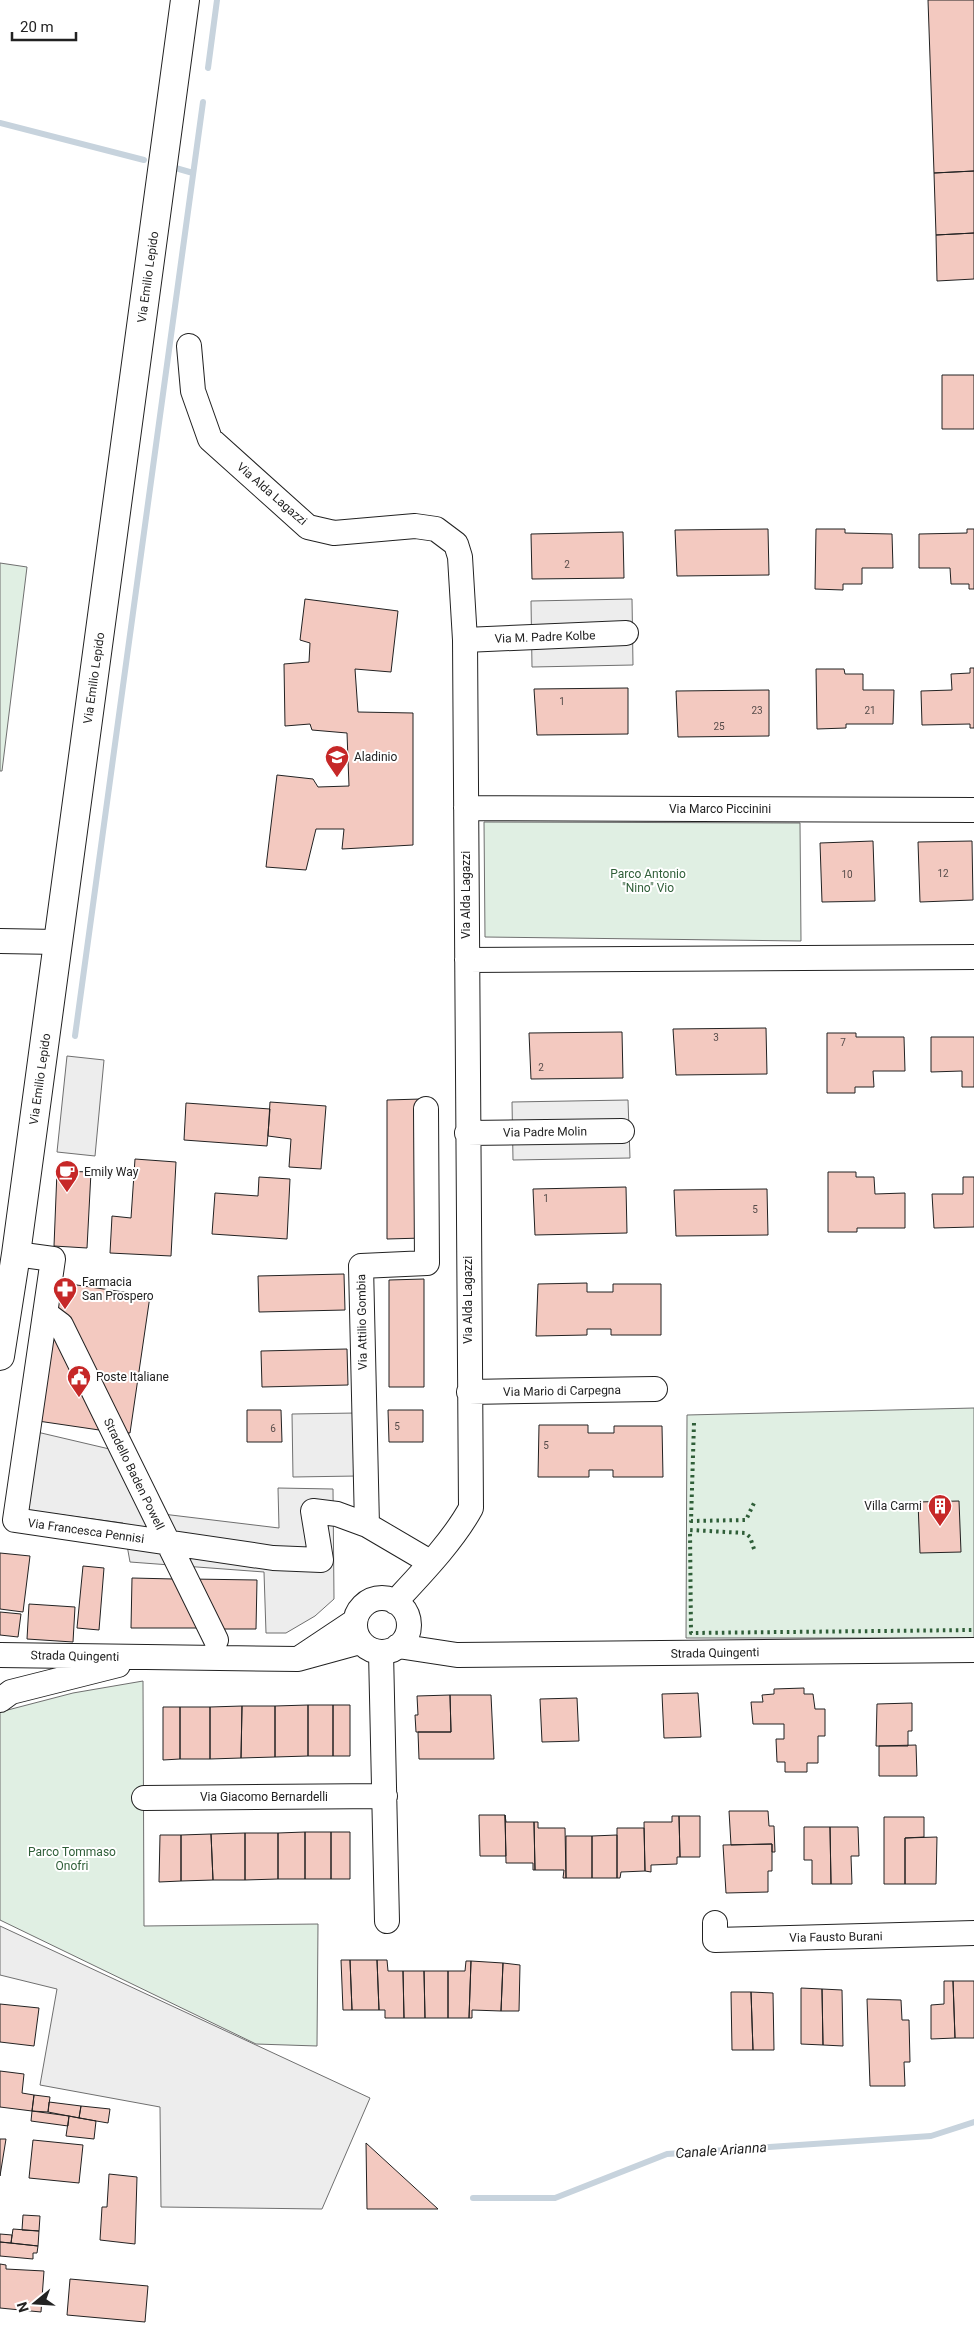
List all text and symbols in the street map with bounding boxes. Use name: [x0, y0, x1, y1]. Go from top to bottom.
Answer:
scale bar: [12, 10, 76, 42]
text: 20 m: [20, 18, 54, 36]
street label: Via Emilio Lepido: [135, 230, 161, 324]
street label: Via Alda Lagazzi: [234, 460, 310, 528]
house number: 2: [564, 559, 570, 570]
street label: Via M. Padre Kolbe: [494, 628, 596, 646]
street label: Via Emilio Lepido: [81, 631, 107, 725]
house number: 1: [559, 696, 565, 707]
house number: 23: [751, 705, 763, 716]
house number: 21: [864, 705, 876, 716]
house number: 25: [713, 721, 725, 732]
school or university icon: Aladinio: [324, 744, 350, 778]
place label: Aladinio: [354, 750, 398, 764]
street label: Via Marco Piccinini: [669, 802, 771, 816]
street label: Via Alda Lagazzi: [459, 851, 473, 939]
park label: Parco Antonio "Nino" Vio: [610, 867, 686, 895]
house number: 12: [937, 868, 949, 879]
house number: 10: [841, 869, 853, 880]
street label: Via Emilio Lepido: [27, 1032, 53, 1126]
house number: 3: [713, 1032, 719, 1043]
house number: 7: [840, 1037, 846, 1048]
house number: 2: [538, 1062, 544, 1073]
street label: Via Padre Molin: [503, 1124, 587, 1140]
cafe icon: Emily Way: [54, 1159, 80, 1193]
place label: Emily Way: [84, 1165, 139, 1179]
house number: 1: [543, 1193, 549, 1204]
house number: 5: [752, 1204, 758, 1215]
street label: Via Alda Lagazzi: [461, 1256, 475, 1344]
street label: Via Attilio Gombia: [354, 1274, 370, 1370]
place label: Farmacia San Prospero: [82, 1275, 154, 1303]
pharmacy icon: Farmacia San Prospero: [52, 1276, 78, 1310]
public building icon: Poste Italiane: [66, 1364, 92, 1398]
place label: Poste Italiane: [96, 1370, 169, 1384]
street label: Via Mario di Carpegna: [503, 1383, 621, 1399]
street label: Stradello Baden Powell: [101, 1416, 167, 1532]
house number: 5: [394, 1421, 400, 1432]
house number: 6: [270, 1423, 276, 1434]
house number: 5: [543, 1440, 549, 1451]
building icon: Villa Carmi: [927, 1493, 953, 1527]
place label: Villa Carmi: [864, 1499, 922, 1513]
street label: Via Francesca Pennisi: [27, 1516, 145, 1546]
street label: Strada Quingenti: [671, 1645, 760, 1661]
street label: Strada Quingenti: [31, 1648, 120, 1664]
street label: Via Giacomo Bernardelli: [200, 1790, 328, 1804]
park label: Parco Tommaso Onofri: [28, 1845, 116, 1873]
street label: Via Fausto Burani: [789, 1929, 883, 1945]
water label: Canale Arianna: [675, 2139, 767, 2161]
north arrow: [10, 2278, 60, 2328]
text: N: [13, 2300, 32, 2314]

